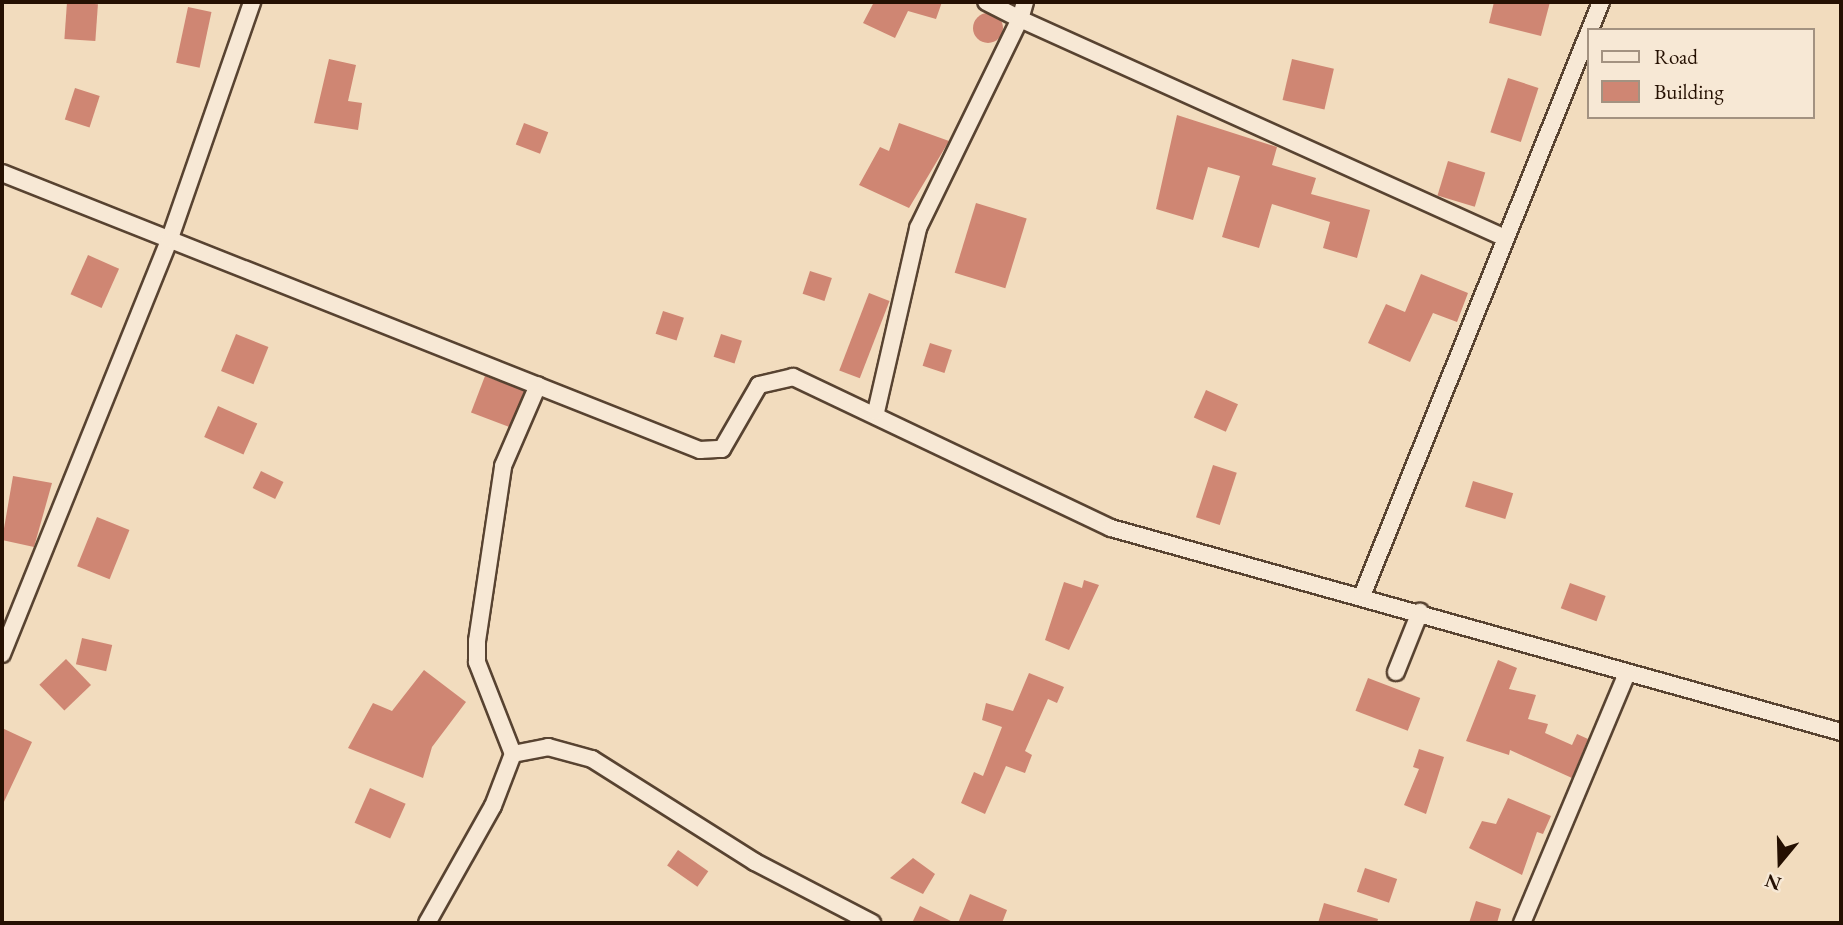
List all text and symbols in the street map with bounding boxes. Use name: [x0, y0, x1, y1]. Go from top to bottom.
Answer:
legend: [1588, 28, 1815, 119]
text: Road: [1654, 43, 1698, 70]
text: Building: [1654, 78, 1724, 105]
north arrow: [1745, 827, 1815, 897]
text: N: [1762, 868, 1784, 897]

